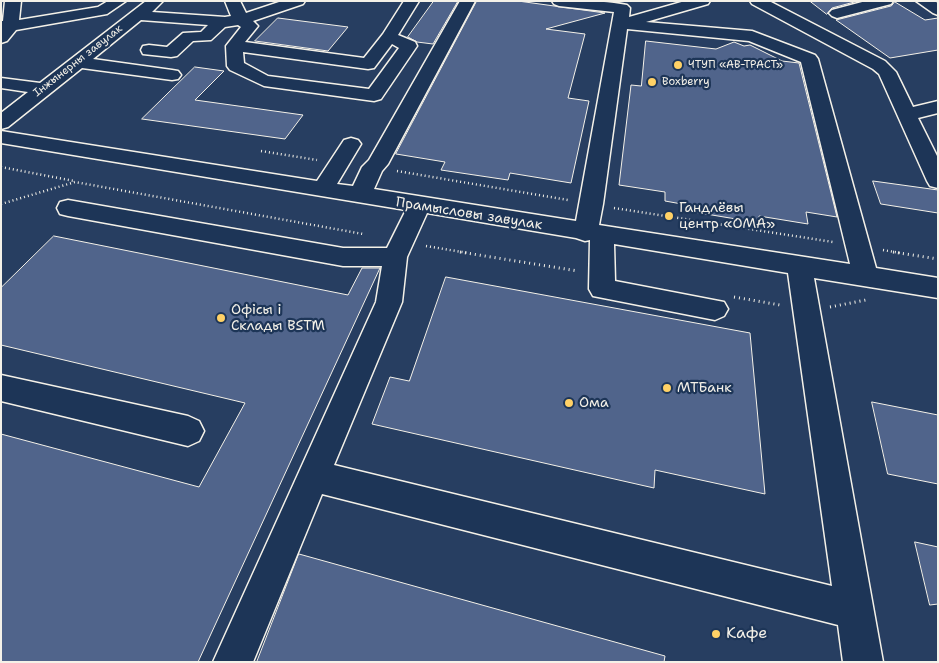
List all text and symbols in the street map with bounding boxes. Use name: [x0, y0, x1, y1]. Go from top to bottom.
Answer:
street label: Інжынерны завулак: [31, 22, 125, 100]
place label: ЧТУП «АВ-ТРАСТ»: [688, 58, 783, 72]
marker: ЧТУП «АВ-ТРАСТ»: [672, 59, 684, 71]
place label: Boxberry: [662, 75, 709, 89]
marker: Boxberry: [646, 76, 658, 88]
street label: Прамысловы завулак: [395, 194, 543, 234]
place label: Гандлёвы центр «ОМА»: [679, 200, 775, 232]
marker: Гандлёвы центр «ОМА»: [663, 210, 675, 222]
place label: Офісы і Склады BSTM: [231, 302, 325, 334]
marker: Офісы і Склады BSTM: [215, 312, 227, 324]
place label: МТБанк: [677, 380, 732, 396]
marker: МТБанк: [661, 382, 673, 394]
place label: Ома: [579, 395, 609, 411]
marker: Ома: [563, 397, 575, 409]
place label: Кафе: [726, 624, 767, 644]
marker: Кафе: [710, 628, 722, 640]

